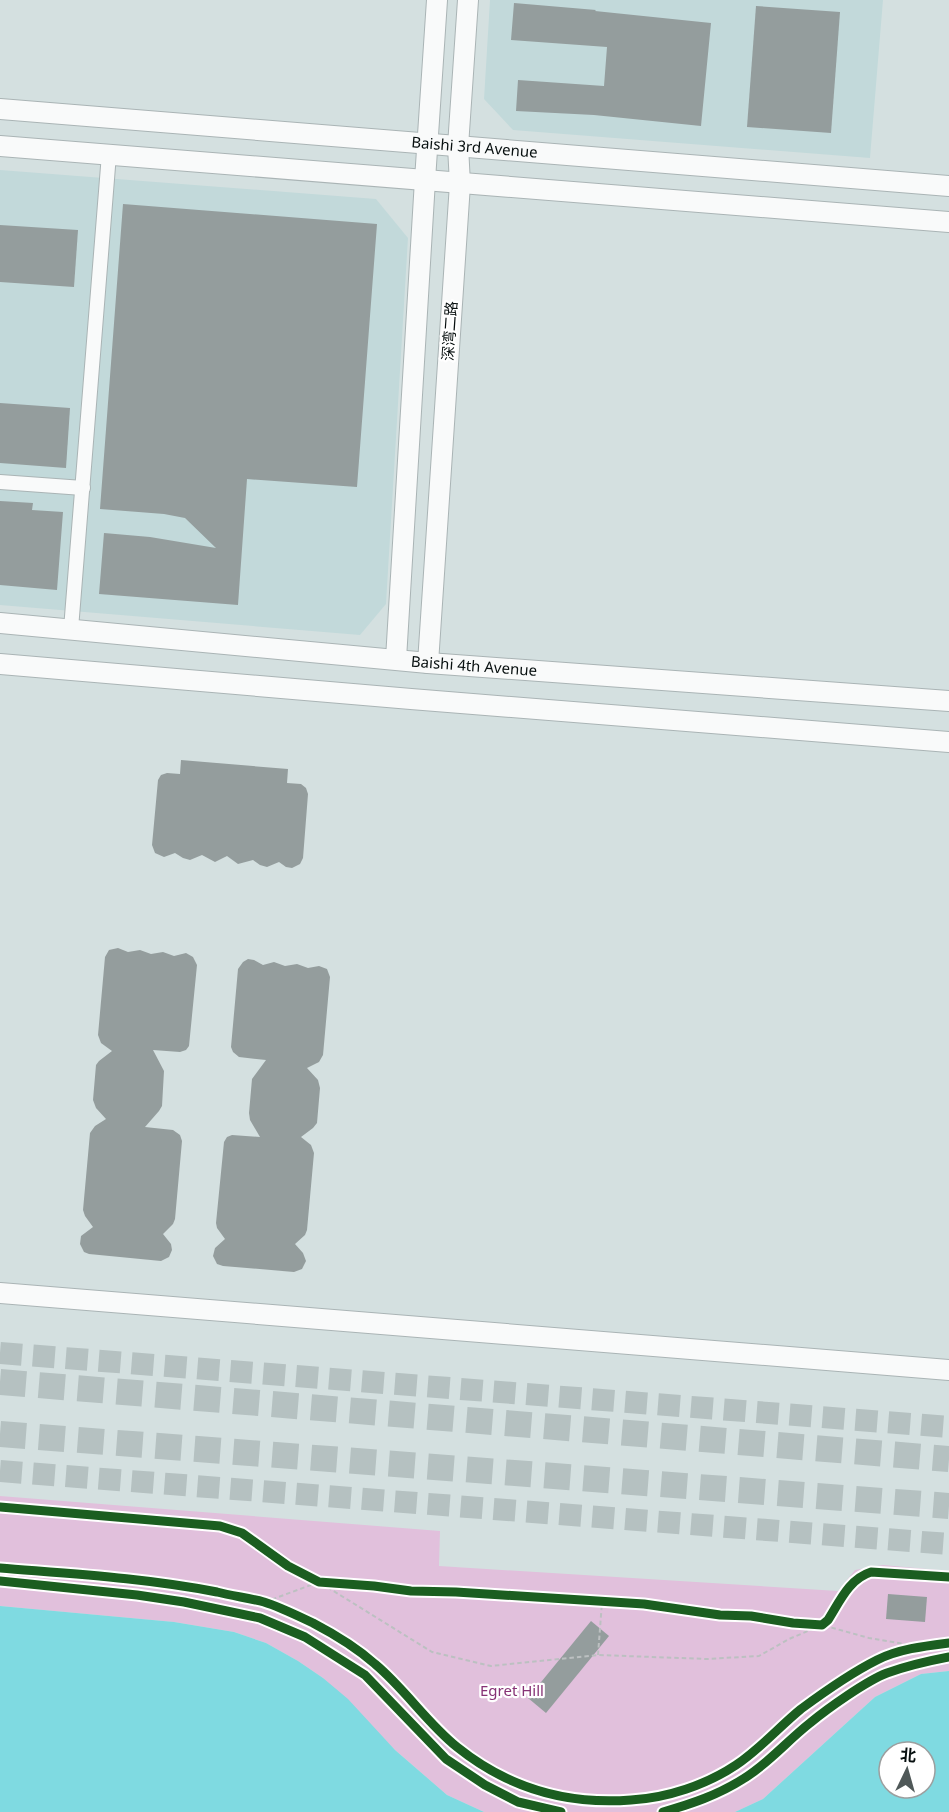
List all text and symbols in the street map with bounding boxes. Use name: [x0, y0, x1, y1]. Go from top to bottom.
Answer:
street label: Baishi 3rd Avenue: [411, 131, 538, 162]
street label: 深湾二路: [437, 300, 461, 362]
street label: Baishi 4th Avenue: [410, 650, 538, 680]
park label: Egret Hill: [480, 1680, 544, 1700]
north arrow: [877, 1740, 937, 1800]
text: 北: [899, 1743, 917, 1767]

